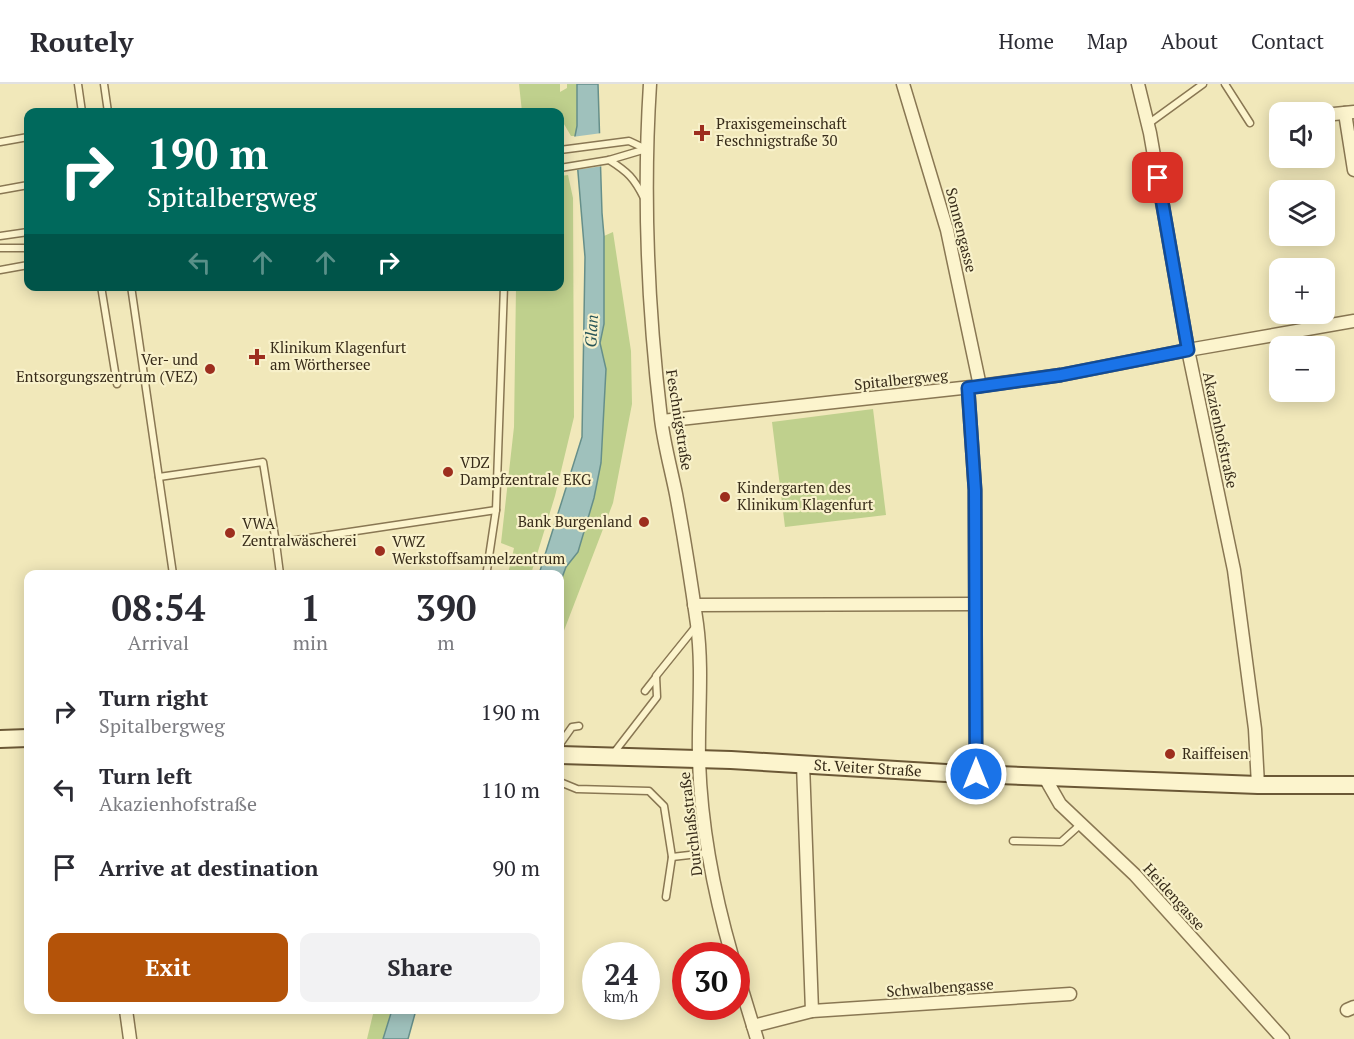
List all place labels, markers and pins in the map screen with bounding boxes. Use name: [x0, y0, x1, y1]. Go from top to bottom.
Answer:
place label: Praxisgemeinschaft Feschnigstraße 30: [716, 113, 847, 150]
marker: Praxisgemeinschaft Feschnigstraße 30: [693, 124, 711, 142]
pin: [1132, 152, 1183, 203]
place label: Klinikum Klagenfurt am Wörthersee: [270, 337, 407, 374]
marker: Klinikum Klagenfurt am Wörthersee: [248, 348, 266, 366]
place label: Ver- und Entsorgungszentrum (VEZ): [16, 349, 198, 386]
marker: Ver- und Entsorgungszentrum (VEZ): [203, 362, 217, 376]
place label: VDZ Dampfzentrale EKG: [460, 452, 592, 489]
marker: VDZ Dampfzentrale EKG: [441, 465, 455, 479]
place label: Kindergarten des Klinikum Klagenfurt: [737, 477, 874, 514]
marker: Kindergarten des Klinikum Klagenfurt: [718, 490, 732, 504]
place label: Bank Burgenland: [518, 511, 632, 531]
place label: VWA Zentralwäscherei: [242, 513, 357, 550]
marker: Bank Burgenland: [637, 515, 651, 529]
marker: VWA Zentralwäscherei: [223, 526, 237, 540]
place label: VWZ Werkstoffsammelzentrum: [392, 531, 565, 568]
marker: VWZ Werkstoffsammelzentrum: [373, 544, 387, 558]
place label: Raiffeisen: [1182, 743, 1249, 763]
marker: Raiffeisen: [1163, 747, 1177, 761]

